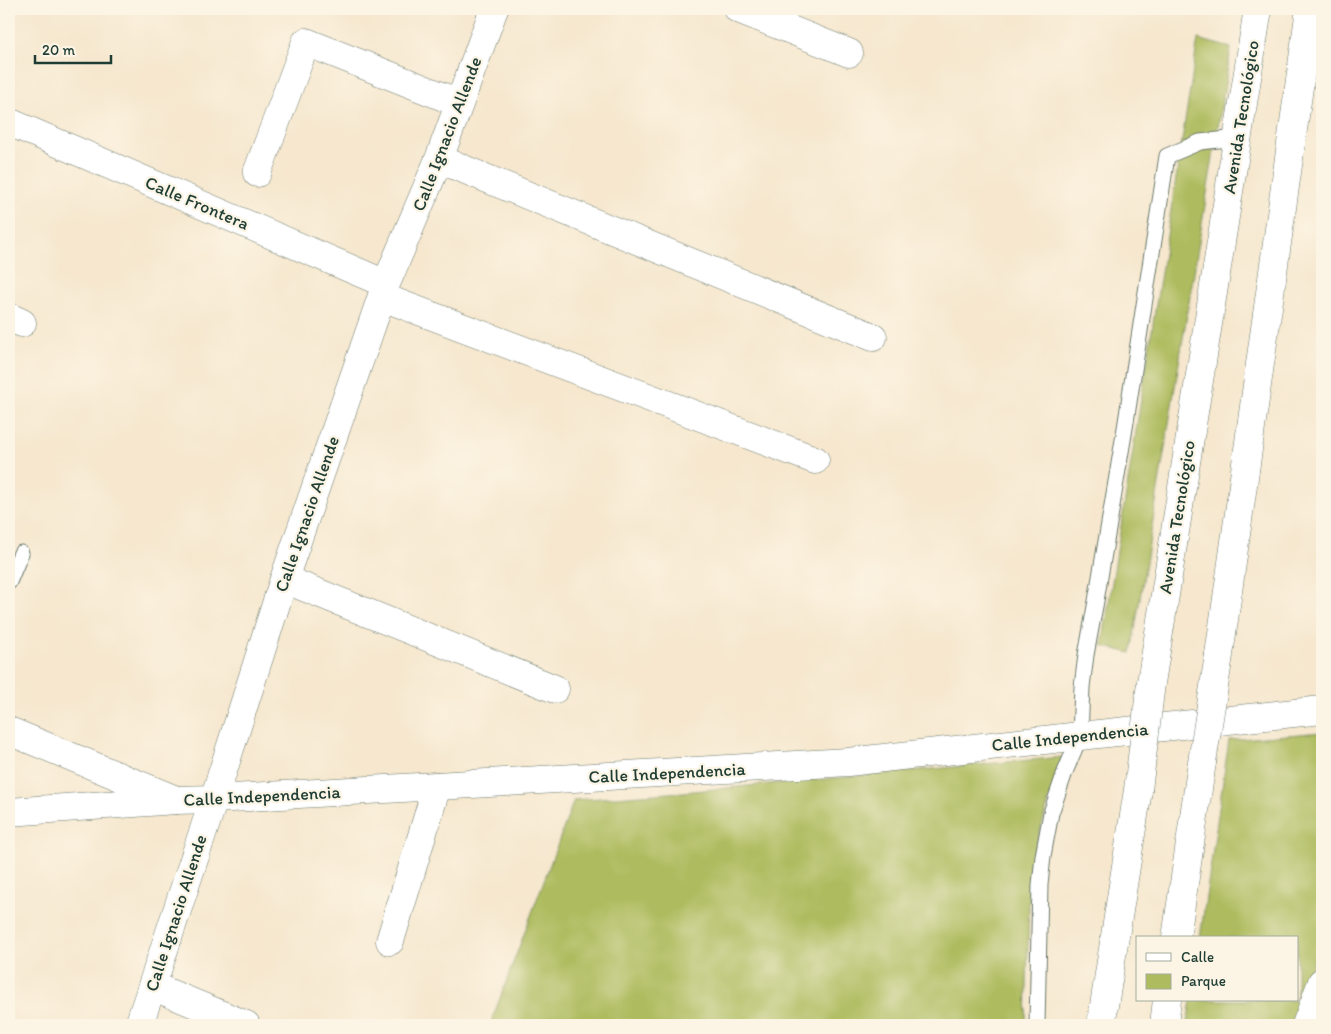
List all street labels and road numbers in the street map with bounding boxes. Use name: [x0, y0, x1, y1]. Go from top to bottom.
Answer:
street label: Avenida Tecnológico: [1218, 39, 1264, 195]
street label: Calle Ignacio Allende: [407, 54, 487, 214]
street label: Calle Frontera: [142, 171, 252, 235]
street label: Calle Ignacio Allende: [270, 433, 344, 595]
street label: Avenida Tecnológico: [1154, 439, 1200, 595]
street label: Calle Independencia: [991, 718, 1150, 756]
street label: Calle Independencia: [588, 758, 747, 788]
street label: Calle Independencia: [183, 781, 342, 811]
street label: Calle Ignacio Allende: [140, 832, 212, 994]

